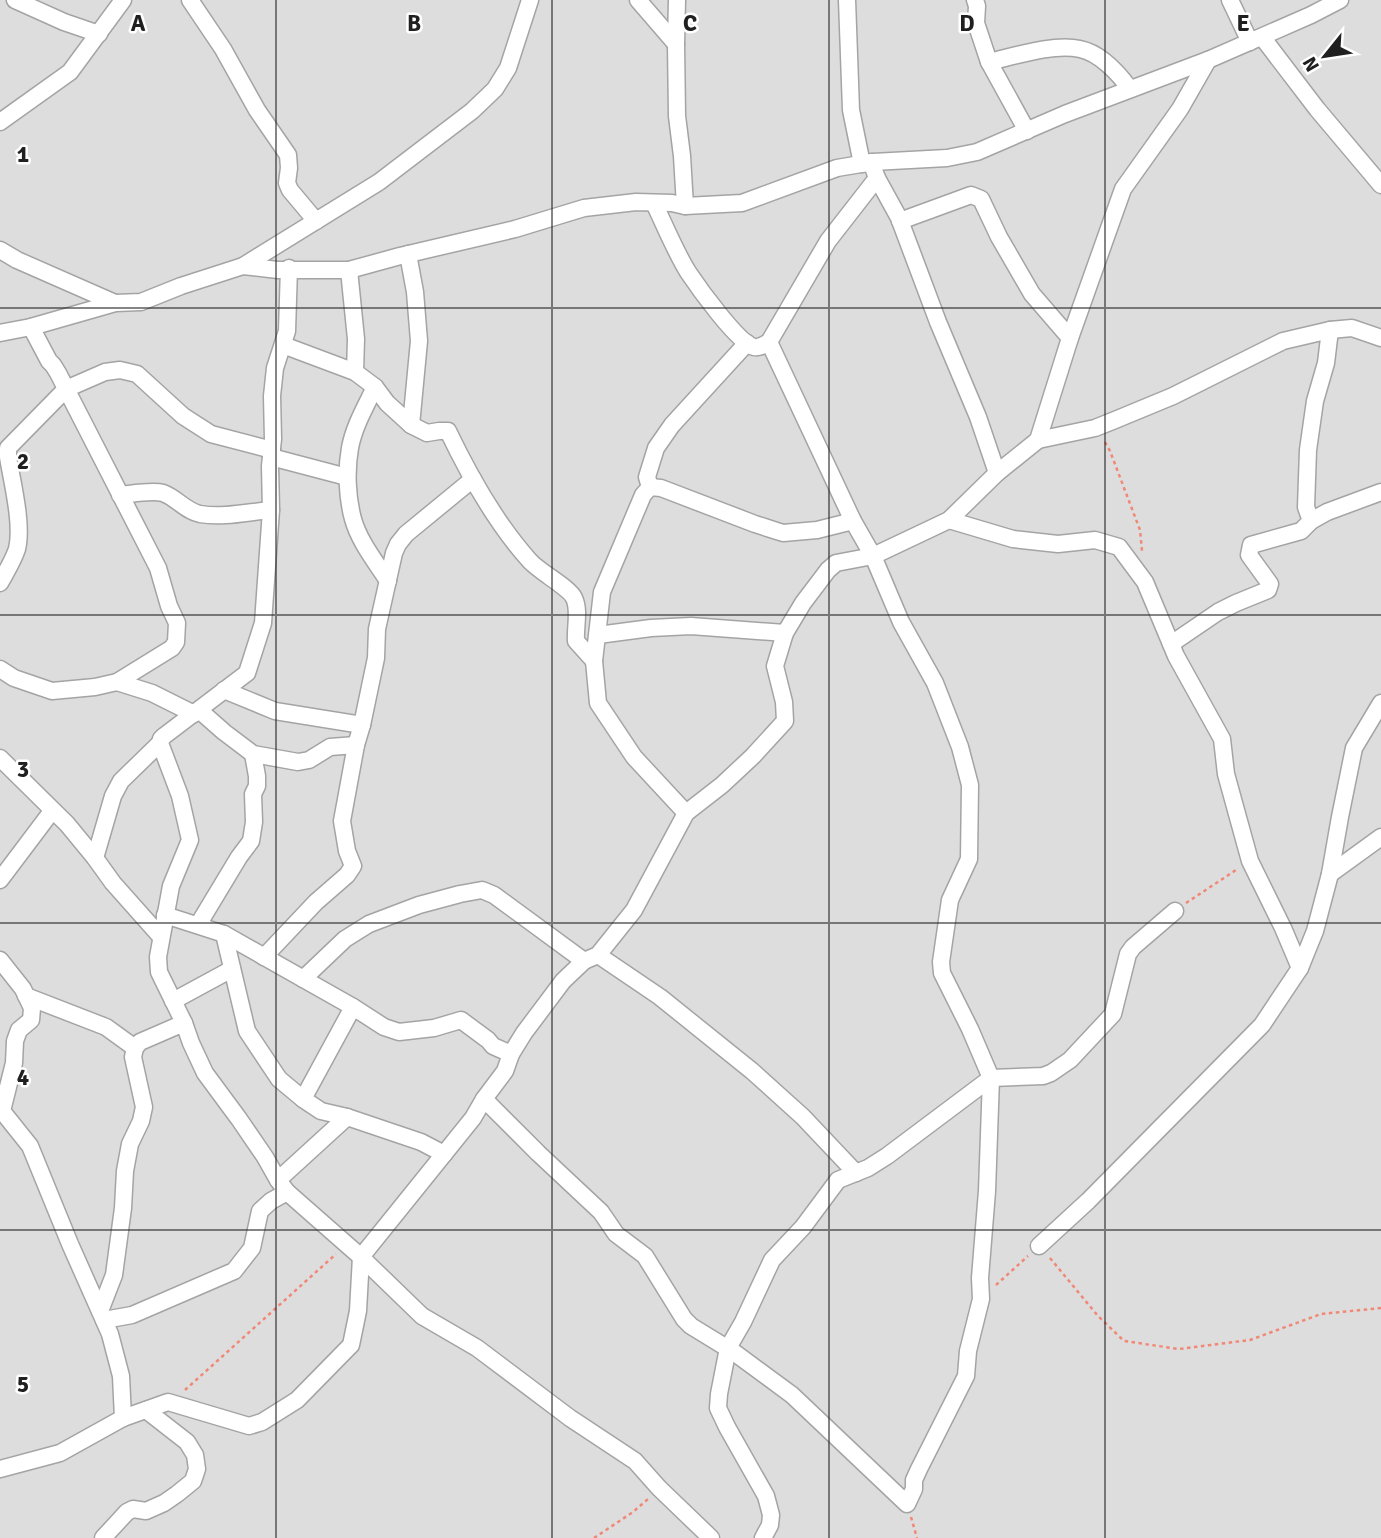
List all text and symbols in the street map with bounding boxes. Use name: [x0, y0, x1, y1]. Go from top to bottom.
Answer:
text: A: [131, 9, 146, 38]
text: B: [407, 9, 421, 38]
text: C: [683, 9, 697, 38]
text: D: [959, 9, 975, 38]
text: E: [1236, 9, 1250, 38]
north arrow: [1290, 21, 1360, 91]
text: N: [1297, 52, 1325, 76]
text: 1: [17, 140, 29, 169]
text: 2: [17, 447, 29, 476]
text: 3: [17, 755, 29, 784]
text: 4: [17, 1063, 29, 1092]
text: 5: [17, 1370, 29, 1399]

